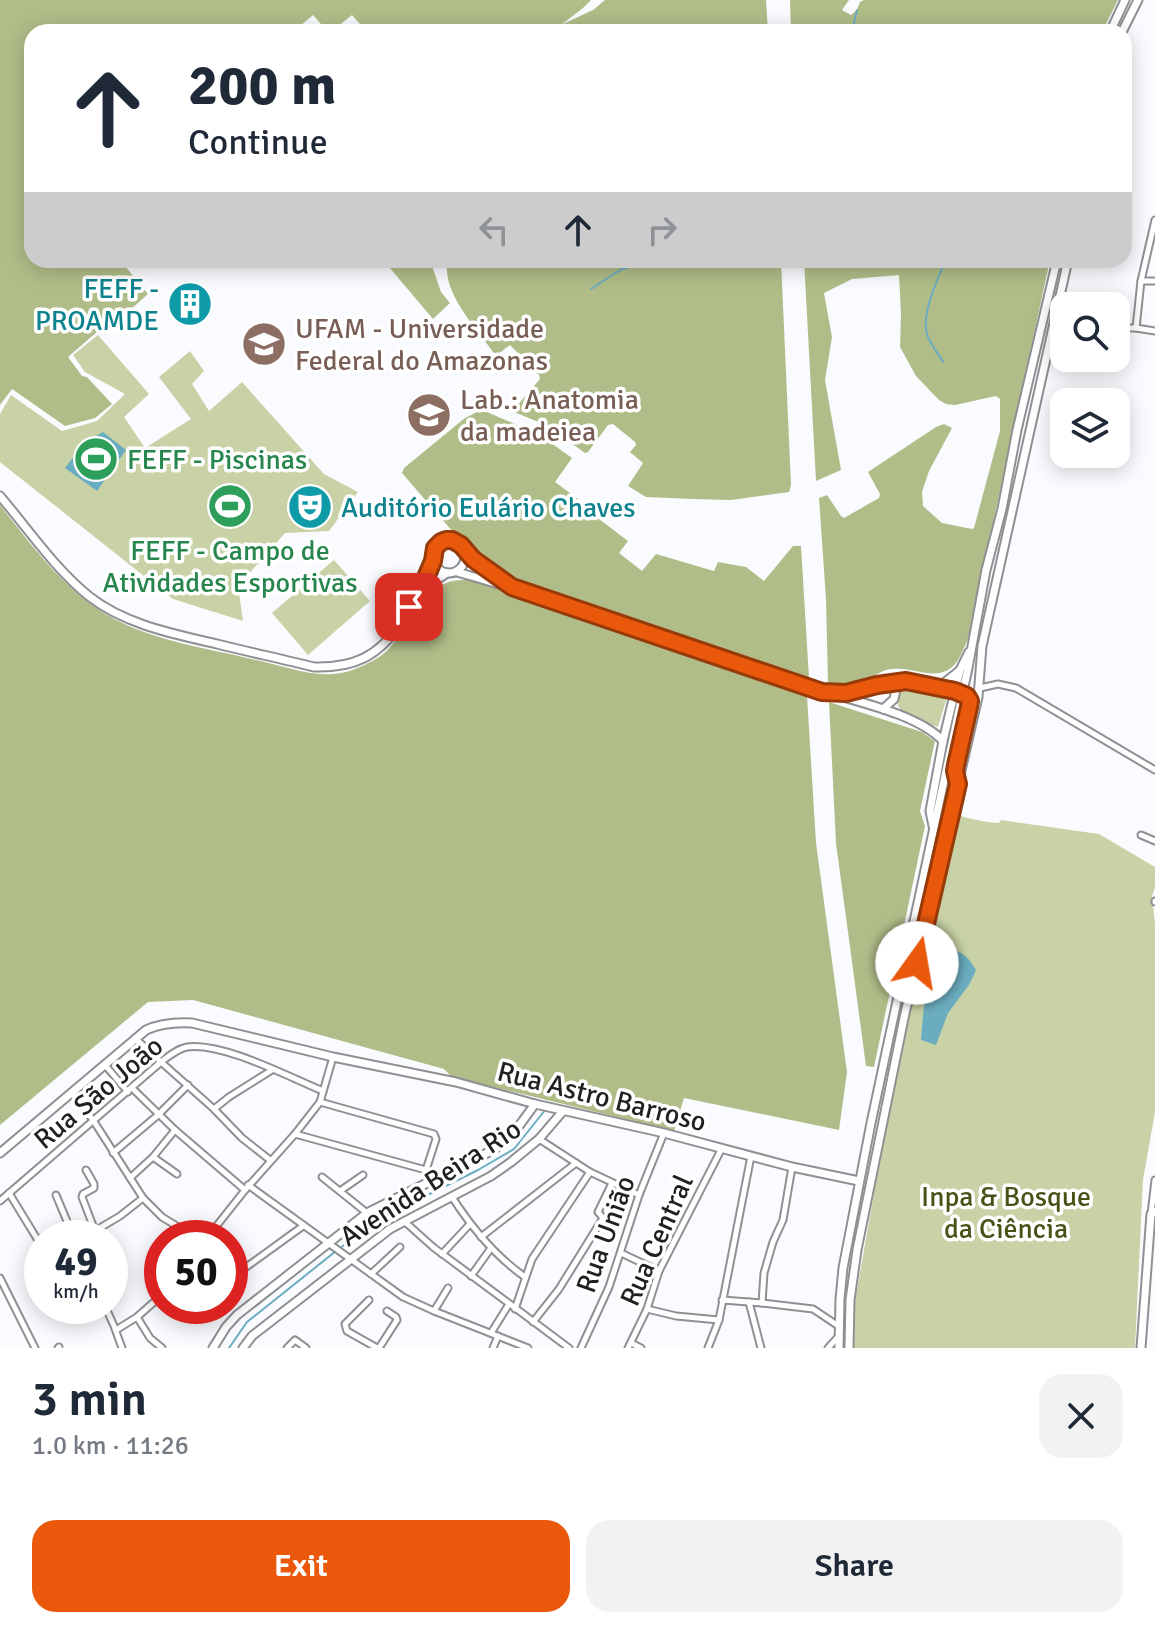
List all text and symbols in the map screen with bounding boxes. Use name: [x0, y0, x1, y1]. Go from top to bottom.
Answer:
text: 200 m: [188, 51, 336, 120]
icon: ahead: [56, 56, 160, 160]
text: Continue: [188, 120, 328, 165]
icon: left: [472, 208, 516, 252]
icon: ahead: [556, 208, 600, 252]
icon: right: [640, 208, 684, 252]
place label: FEFF - PROAMDE: [35, 272, 159, 338]
building icon: FEFF - PROAMDE: [166, 280, 214, 328]
map controls: [1050, 292, 1130, 468]
button: search: [1050, 292, 1130, 372]
place label: UFAM - Universidade Federal do Amazonas: [295, 312, 548, 378]
school or university icon: UFAM - Universidade Federal do Amazonas: [240, 320, 288, 368]
place label: Lab.: Anatomia da madeiea: [460, 383, 639, 449]
button: layers: [1050, 388, 1130, 468]
school or university icon: Lab.: Anatomia da madeiea: [405, 391, 453, 439]
sports icon: FEFF - Piscinas: [72, 435, 120, 483]
place label: FEFF - Piscinas: [127, 443, 307, 477]
sports icon: FEFF - Campo de Atividades Esportivas: [206, 482, 254, 530]
theatre icon: Auditório Eulário Chaves: [286, 483, 334, 531]
place label: Auditório Eulário Chaves: [341, 491, 635, 525]
place label: FEFF - Campo de Atividades Esportivas: [103, 534, 357, 600]
pin: [375, 573, 443, 641]
icon: arrive: [387, 585, 431, 629]
position arrow: [875, 921, 959, 1005]
street label: Rua São João: [27, 1029, 170, 1157]
street label: Rua Astro Barroso: [494, 1055, 710, 1139]
street label: Avenida Beira Rio: [334, 1112, 527, 1254]
street label: Rua Central: [613, 1169, 701, 1311]
street label: Rua União: [569, 1171, 643, 1298]
park label: Inpa & Bosque da Ciência: [921, 1180, 1091, 1246]
speed limit sign: 50: [144, 1220, 248, 1324]
text: 49: [54, 1237, 98, 1287]
text: km/h: [53, 1279, 99, 1304]
text: 3 min: [32, 1370, 147, 1429]
button: close: [1039, 1374, 1123, 1458]
text: 1.0 km · 11:26: [32, 1430, 189, 1462]
button: Exit: [32, 1520, 570, 1612]
button: Share: [586, 1520, 1123, 1612]

